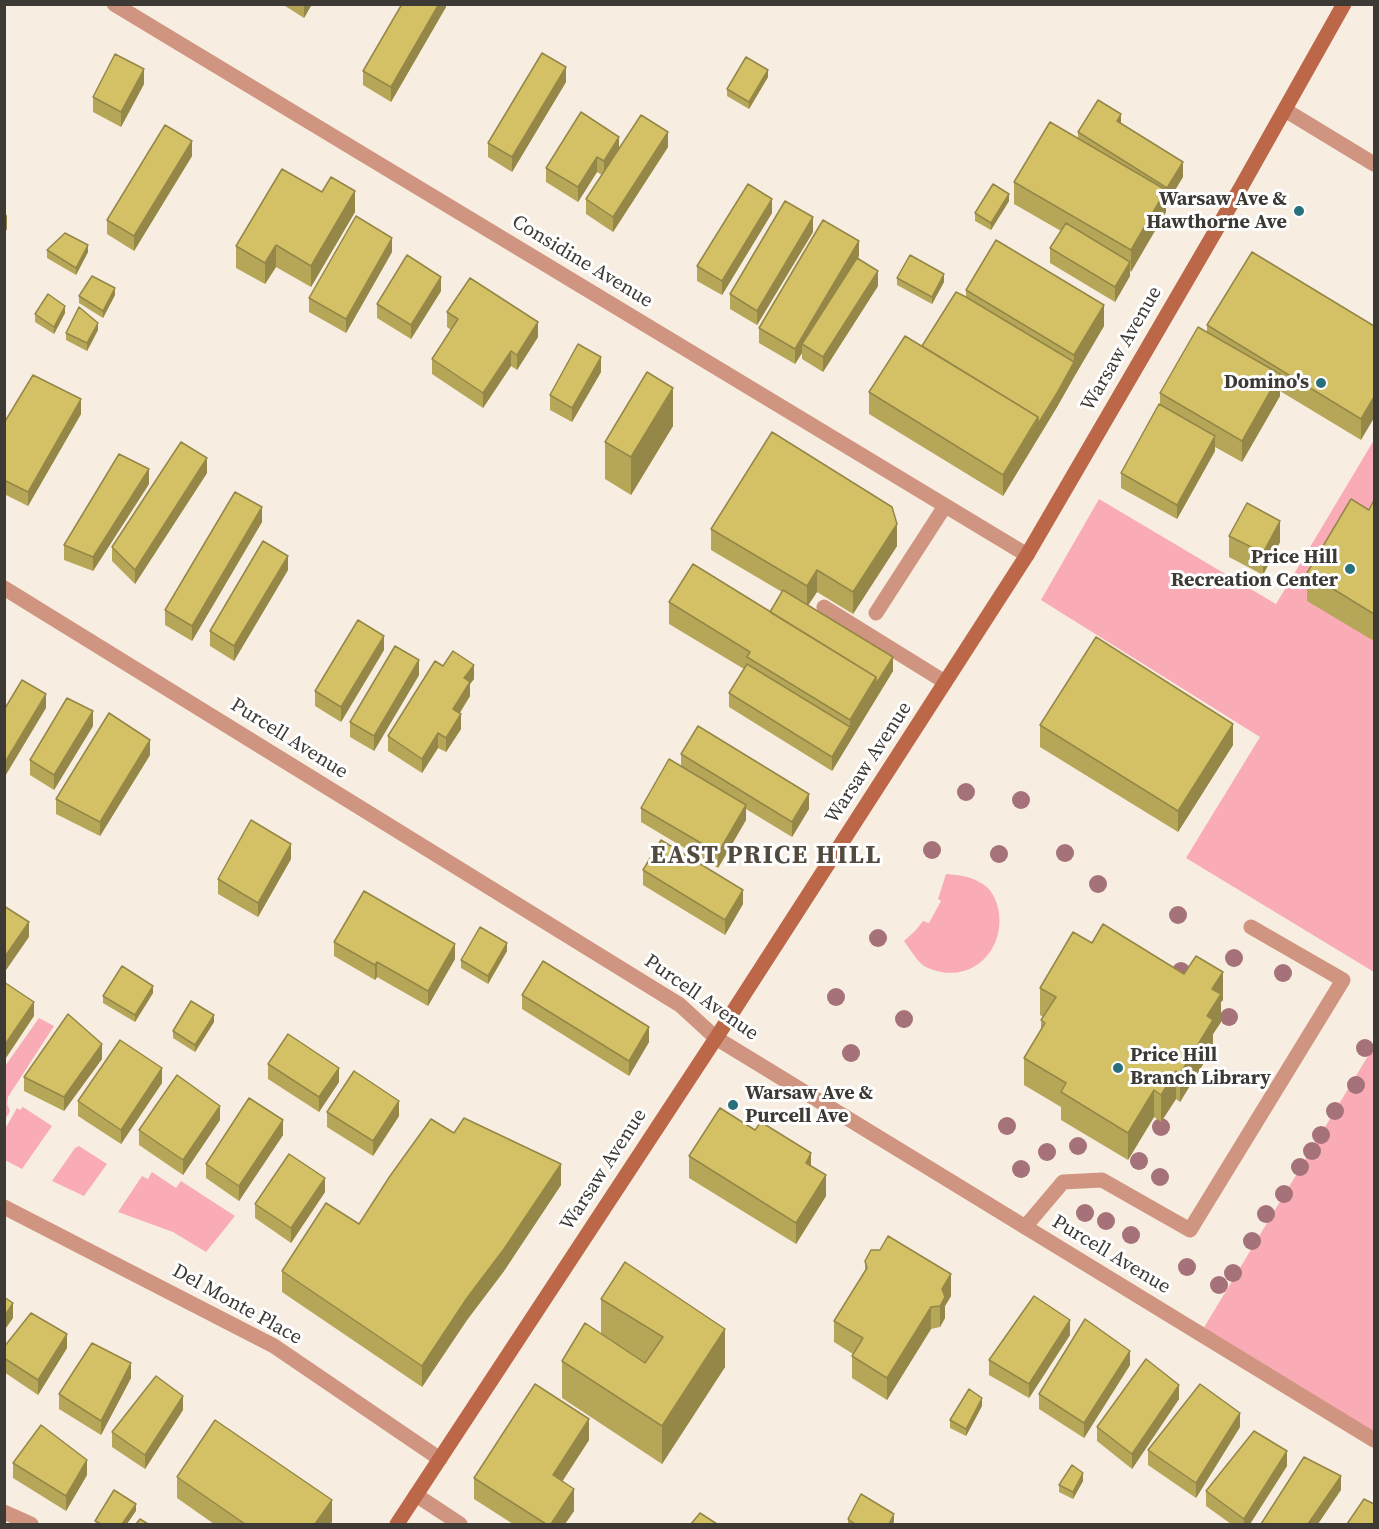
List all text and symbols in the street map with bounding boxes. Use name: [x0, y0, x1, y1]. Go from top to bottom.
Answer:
place label: Warsaw Ave & Hawthorne Ave: [1146, 188, 1287, 235]
marker: Warsaw Ave & Hawthorne Ave: [1292, 204, 1306, 218]
street label: Considine Avenue: [507, 210, 657, 314]
street label: Warsaw Avenue: [1077, 282, 1167, 416]
place label: Domino's: [1224, 371, 1309, 395]
marker: Domino's: [1314, 376, 1328, 390]
place label: Price Hill Recreation Center: [1171, 546, 1338, 593]
marker: Price Hill Recreation Center: [1343, 562, 1357, 576]
street label: Purcell Avenue: [226, 693, 352, 785]
street label: Warsaw Avenue: [821, 698, 917, 828]
district label: EAST PRICE HILL: [650, 840, 882, 872]
street label: Purcell Avenue: [639, 950, 763, 1046]
place label: Price Hill Branch Library: [1130, 1044, 1271, 1091]
marker: Price Hill Branch Library: [1111, 1061, 1125, 1075]
place label: Warsaw Ave & Purcell Ave: [745, 1082, 873, 1129]
marker: Warsaw Ave & Purcell Ave: [726, 1098, 740, 1112]
street label: Warsaw Avenue: [556, 1105, 652, 1235]
street label: Purcell Avenue: [1048, 1210, 1174, 1300]
street label: Del Monte Place: [168, 1259, 306, 1351]

